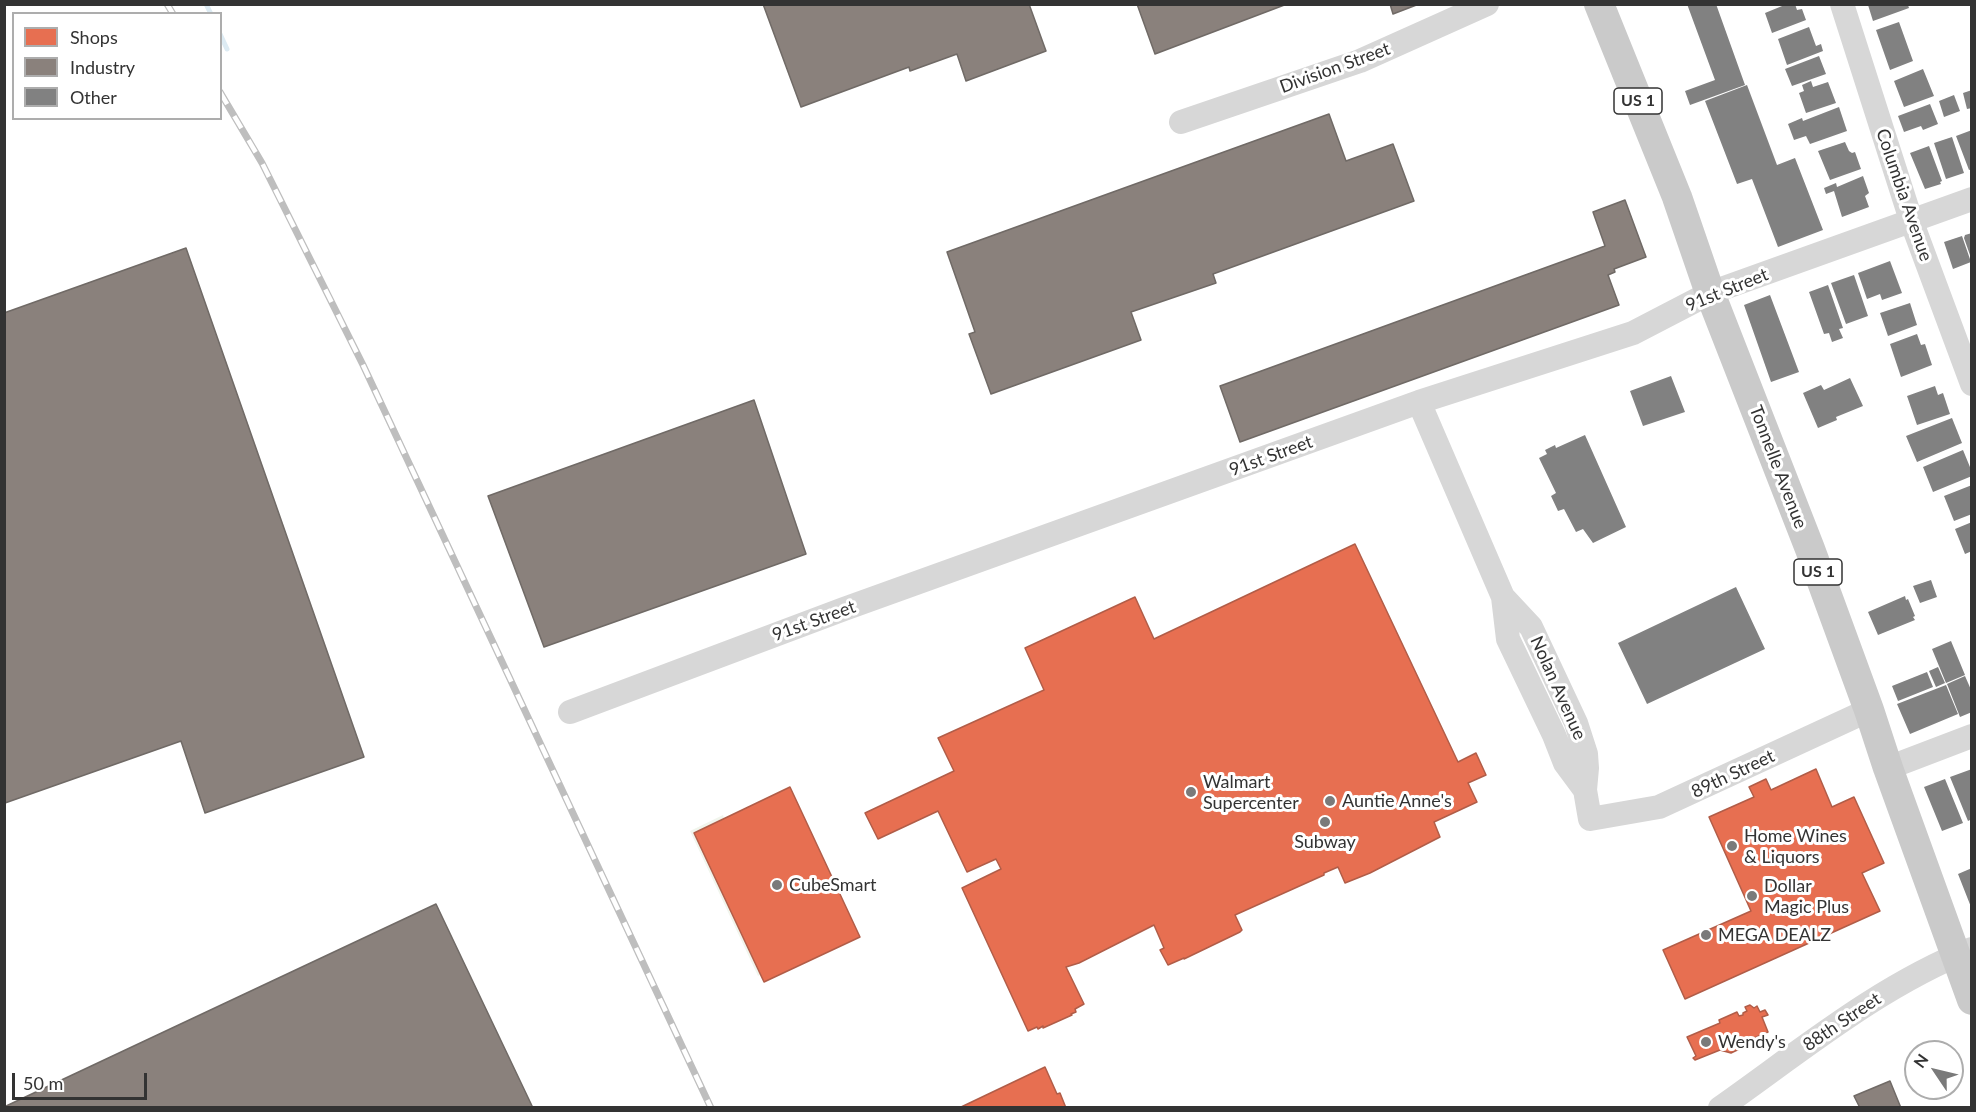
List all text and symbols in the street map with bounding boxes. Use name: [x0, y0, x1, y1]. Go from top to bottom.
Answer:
legend: [12, 12, 222, 120]
text: Shops: [70, 26, 118, 48]
street label: Division Street: [1277, 38, 1393, 98]
text: Industry: [70, 56, 135, 78]
text: Other: [70, 86, 117, 108]
road number: US 1: [1614, 88, 1662, 114]
street label: Columbia Avenue: [1871, 126, 1937, 264]
street label: 91st Street: [1683, 264, 1771, 316]
street label: Tonnelle Avenue: [1745, 402, 1811, 532]
street label: 91st Street: [1226, 431, 1316, 481]
road number: US 1: [1794, 559, 1842, 585]
street label: 91st Street: [769, 596, 859, 646]
street label: Nolan Avenue: [1526, 633, 1590, 743]
street label: 89th Street: [1688, 745, 1778, 803]
place label: Walmart Supercenter: [1203, 771, 1299, 814]
marker: Walmart Supercenter: [1184, 785, 1198, 799]
place label: Auntie Anne's: [1342, 790, 1452, 812]
marker: Auntie Anne's: [1323, 794, 1337, 808]
marker: Subway: [1318, 815, 1332, 829]
place label: Home Wines & Liquors: [1744, 825, 1847, 868]
place label: Subway: [1294, 831, 1356, 853]
marker: Home Wines & Liquors: [1725, 839, 1739, 853]
place label: CubeSmart: [789, 874, 877, 896]
place label: Dollar Magic Plus: [1764, 875, 1849, 918]
marker: CubeSmart: [770, 878, 784, 892]
marker: Dollar Magic Plus: [1745, 889, 1759, 903]
place label: MEGA DEALZ: [1718, 924, 1831, 946]
marker: MEGA DEALZ: [1699, 928, 1713, 942]
street label: 88th Street: [1799, 988, 1885, 1056]
place label: Wendy's: [1718, 1031, 1786, 1053]
marker: Wendy's: [1699, 1035, 1713, 1049]
north arrow: [1904, 1040, 1964, 1100]
text: N: [1909, 1050, 1932, 1071]
scale bar: [15, 1061, 150, 1099]
text: 50 m: [23, 1072, 63, 1094]

